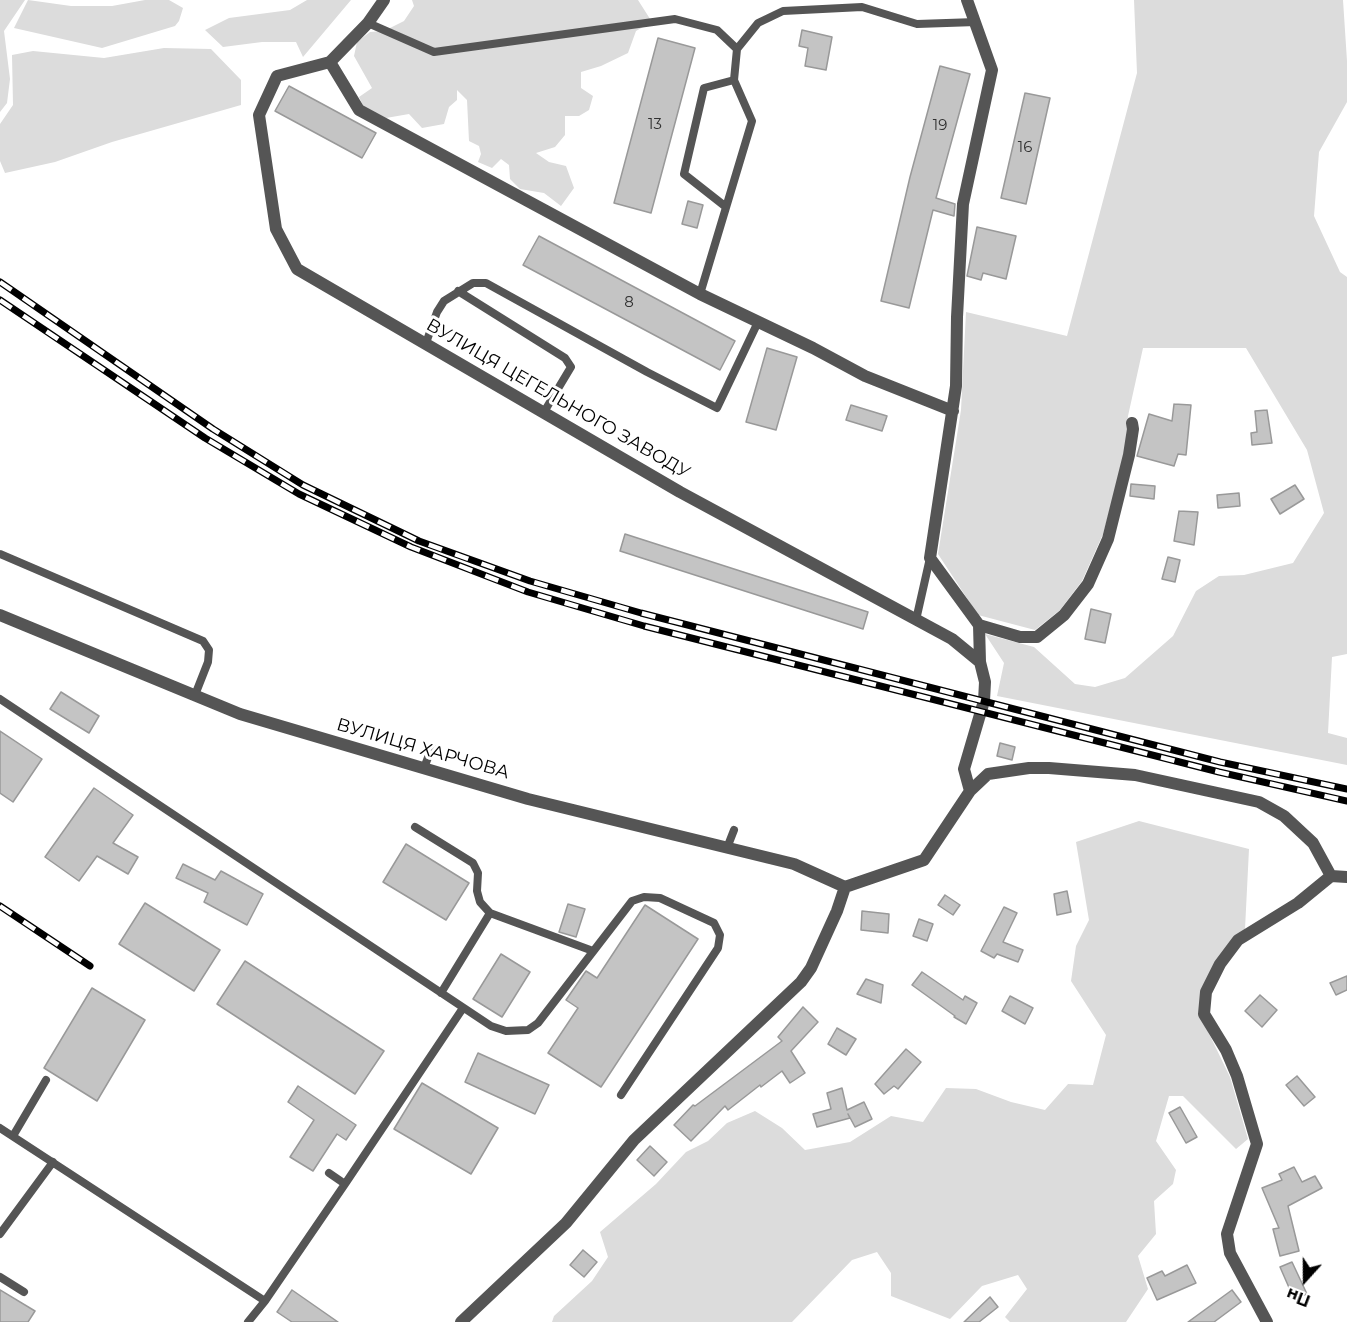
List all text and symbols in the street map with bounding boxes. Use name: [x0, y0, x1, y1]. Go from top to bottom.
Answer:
house number: 13: [648, 116, 662, 134]
house number: 19: [933, 117, 947, 135]
house number: 16: [1018, 139, 1032, 157]
house number: 8: [624, 294, 634, 312]
street label: ВУЛИЦЯ ЦЕГЕЛЬНОГО ЗАВОДУ: [422, 314, 694, 484]
street label: ВУЛИЦЯ ХАРЧОВА: [334, 714, 512, 784]
north arrow: [1275, 1250, 1335, 1310]
text: Пн: [1284, 1284, 1313, 1310]

